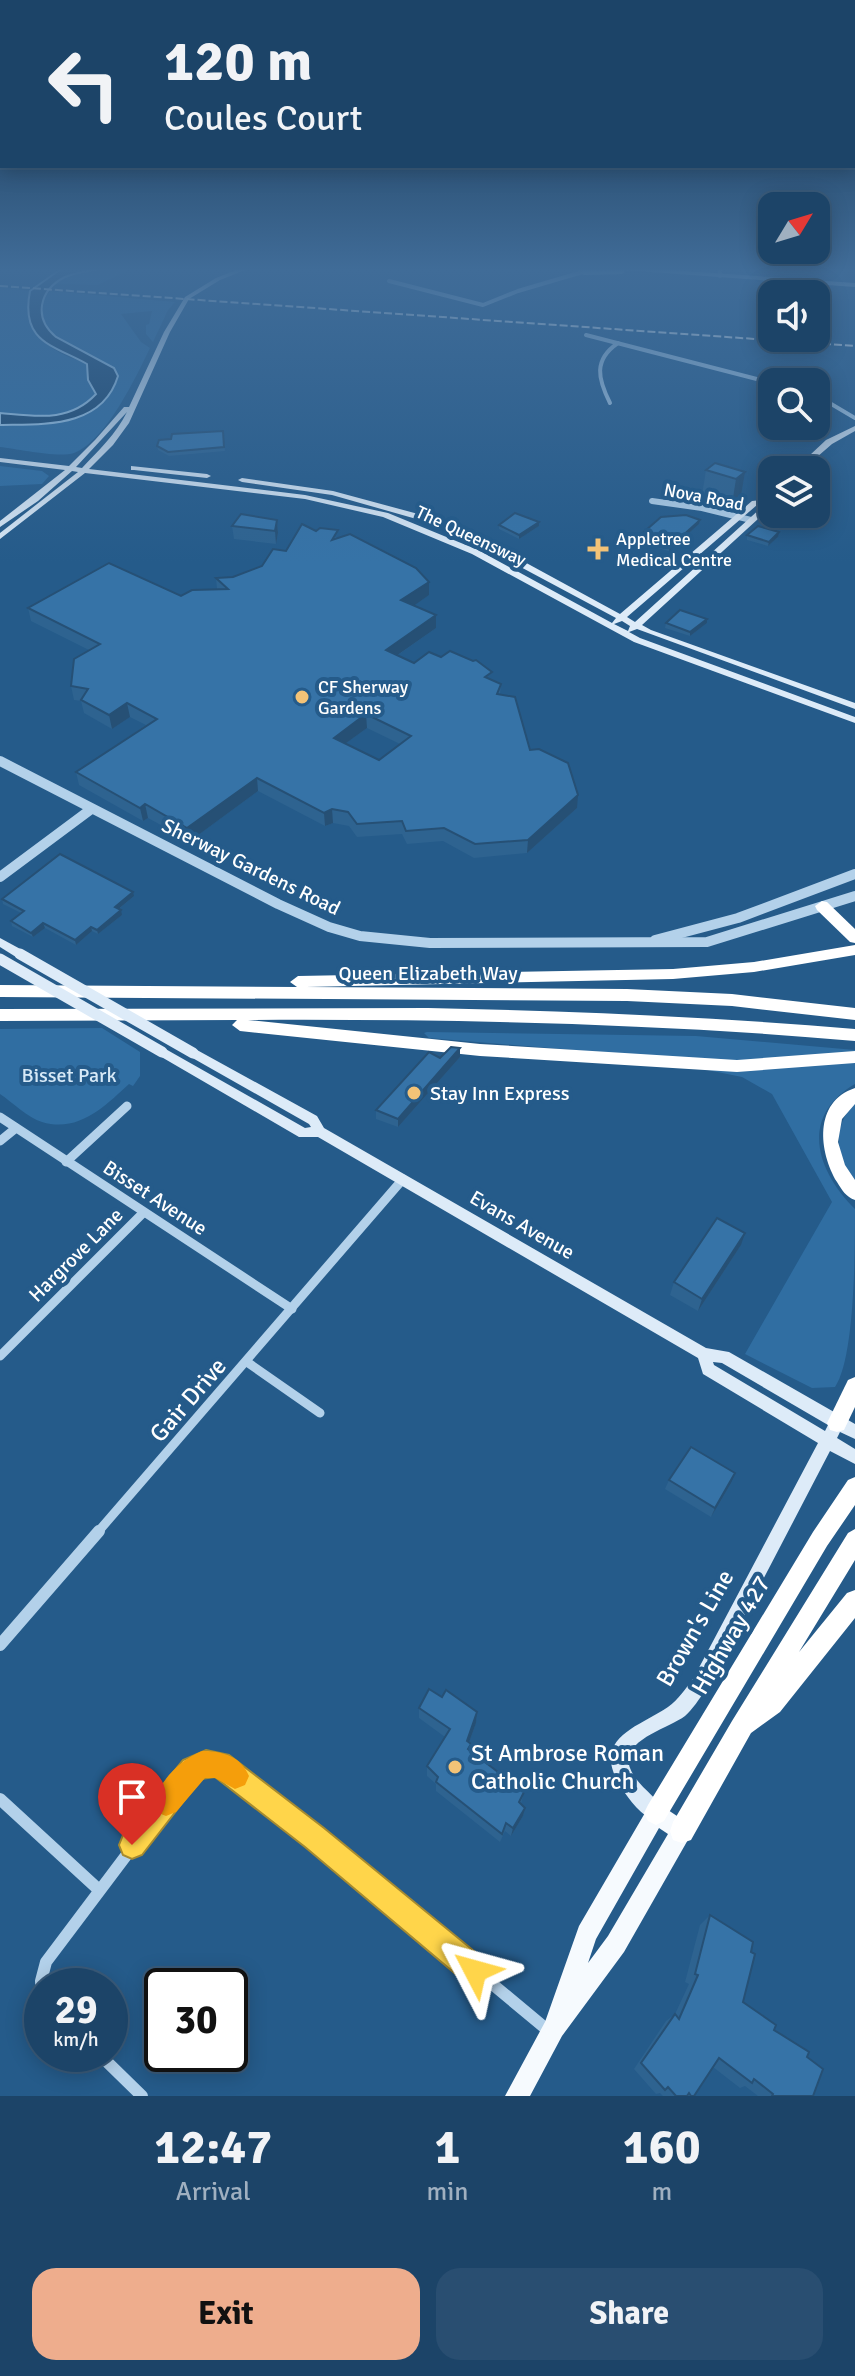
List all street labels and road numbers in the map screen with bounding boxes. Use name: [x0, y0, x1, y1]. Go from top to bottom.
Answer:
street label: Nova Road: [662, 478, 746, 516]
street label: The Queensway: [412, 501, 530, 571]
street label: Sherway Gardens Road: [158, 813, 344, 921]
street label: Queen Elizabeth Way: [338, 961, 518, 986]
street label: Bisset Avenue: [98, 1155, 212, 1241]
street label: Evans Avenue: [465, 1185, 579, 1265]
street label: Hargrove Lane: [24, 1203, 128, 1307]
street label: Gair Drive: [143, 1352, 233, 1448]
street label: Brown's Line: [650, 1564, 740, 1692]
street label: Highway 427: [685, 1570, 777, 1700]

